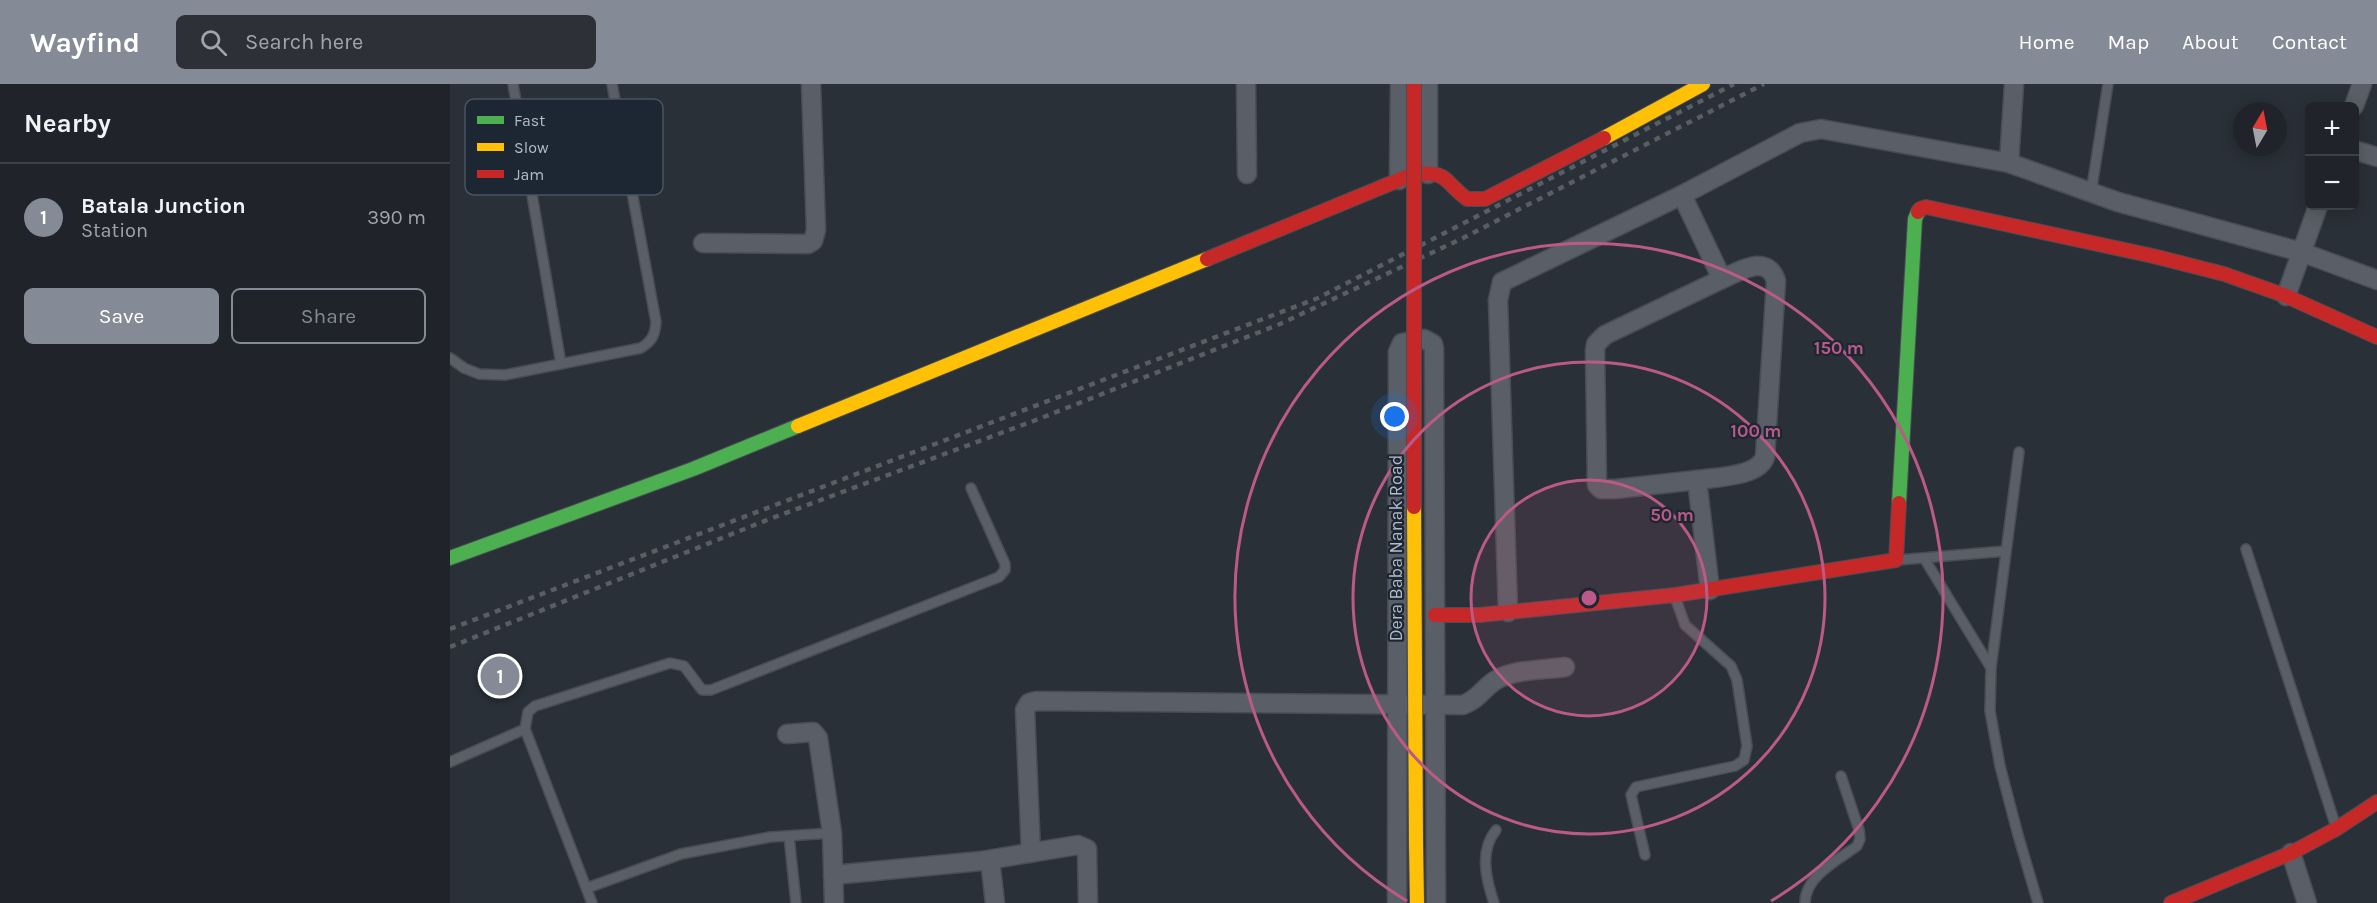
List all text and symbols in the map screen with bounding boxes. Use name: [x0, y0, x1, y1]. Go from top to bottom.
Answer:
search box: [176, 15, 596, 69]
text: Wayfind: [30, 26, 140, 59]
icon: search: [197, 26, 230, 59]
text: Search here: [245, 29, 363, 55]
text: Home: [2019, 30, 2075, 54]
text: Map: [2108, 30, 2149, 54]
text: About: [2182, 30, 2239, 54]
text: Contact: [2272, 30, 2347, 54]
legend: [465, 99, 663, 195]
north arrow: [2233, 102, 2287, 156]
map controls: [2305, 102, 2359, 210]
button: +: [2305, 102, 2359, 156]
text: Nearby: [24, 108, 111, 139]
text: Fast: [514, 111, 545, 130]
text: Slow: [514, 138, 549, 157]
button: −: [2305, 156, 2359, 210]
text: Jam: [514, 165, 544, 184]
text: Batala Junction: [81, 193, 246, 219]
text: 1: [40, 206, 47, 229]
text: 390 m: [367, 206, 426, 229]
text: Station: [81, 219, 148, 242]
button: Save: [24, 288, 219, 344]
button: Share: [231, 288, 426, 344]
text: 150 m: [1814, 337, 1864, 359]
your location: [1380, 402, 1409, 431]
text: 100 m: [1731, 420, 1781, 442]
street label: Dera Baba Nanak Road: [1385, 455, 1407, 641]
text: 50 m: [1650, 504, 1694, 526]
centre of rings: [1579, 588, 1599, 608]
pin: 1: [481, 654, 520, 698]

